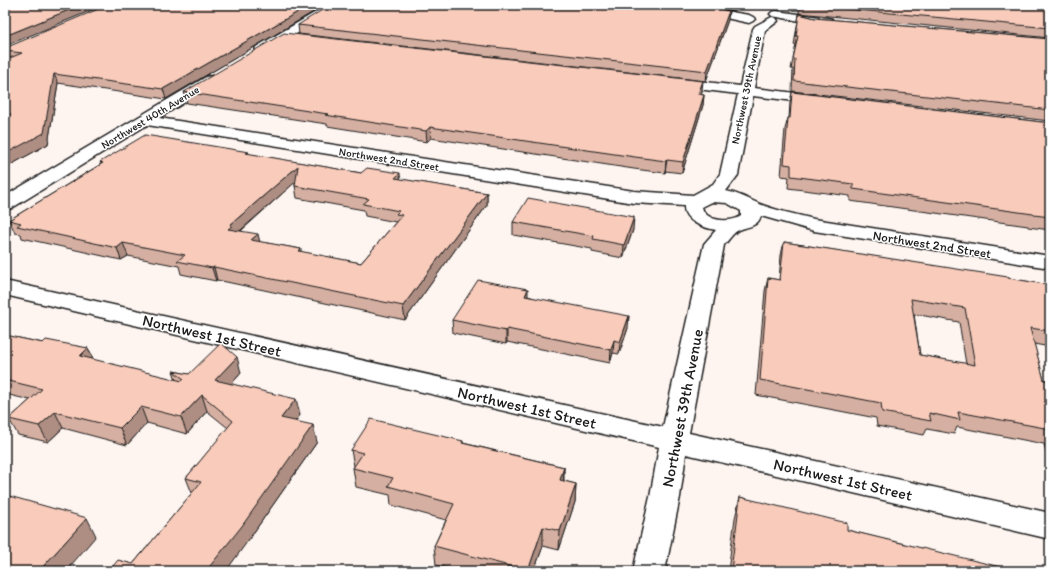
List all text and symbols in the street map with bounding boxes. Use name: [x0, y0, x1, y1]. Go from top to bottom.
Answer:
street label: Northwest 39th Avenue: [729, 35, 764, 145]
street label: Northwest 40th Avenue: [99, 83, 202, 152]
street label: Northwest 2nd Street: [338, 145, 440, 174]
street label: Northwest 2nd Street: [872, 228, 992, 261]
street label: Northwest 1st Street: [141, 310, 283, 361]
street label: Northwest 39th Avenue: [658, 327, 707, 489]
street label: Northwest 1st Street: [456, 382, 598, 433]
street label: Northwest 1st Street: [772, 454, 914, 505]

